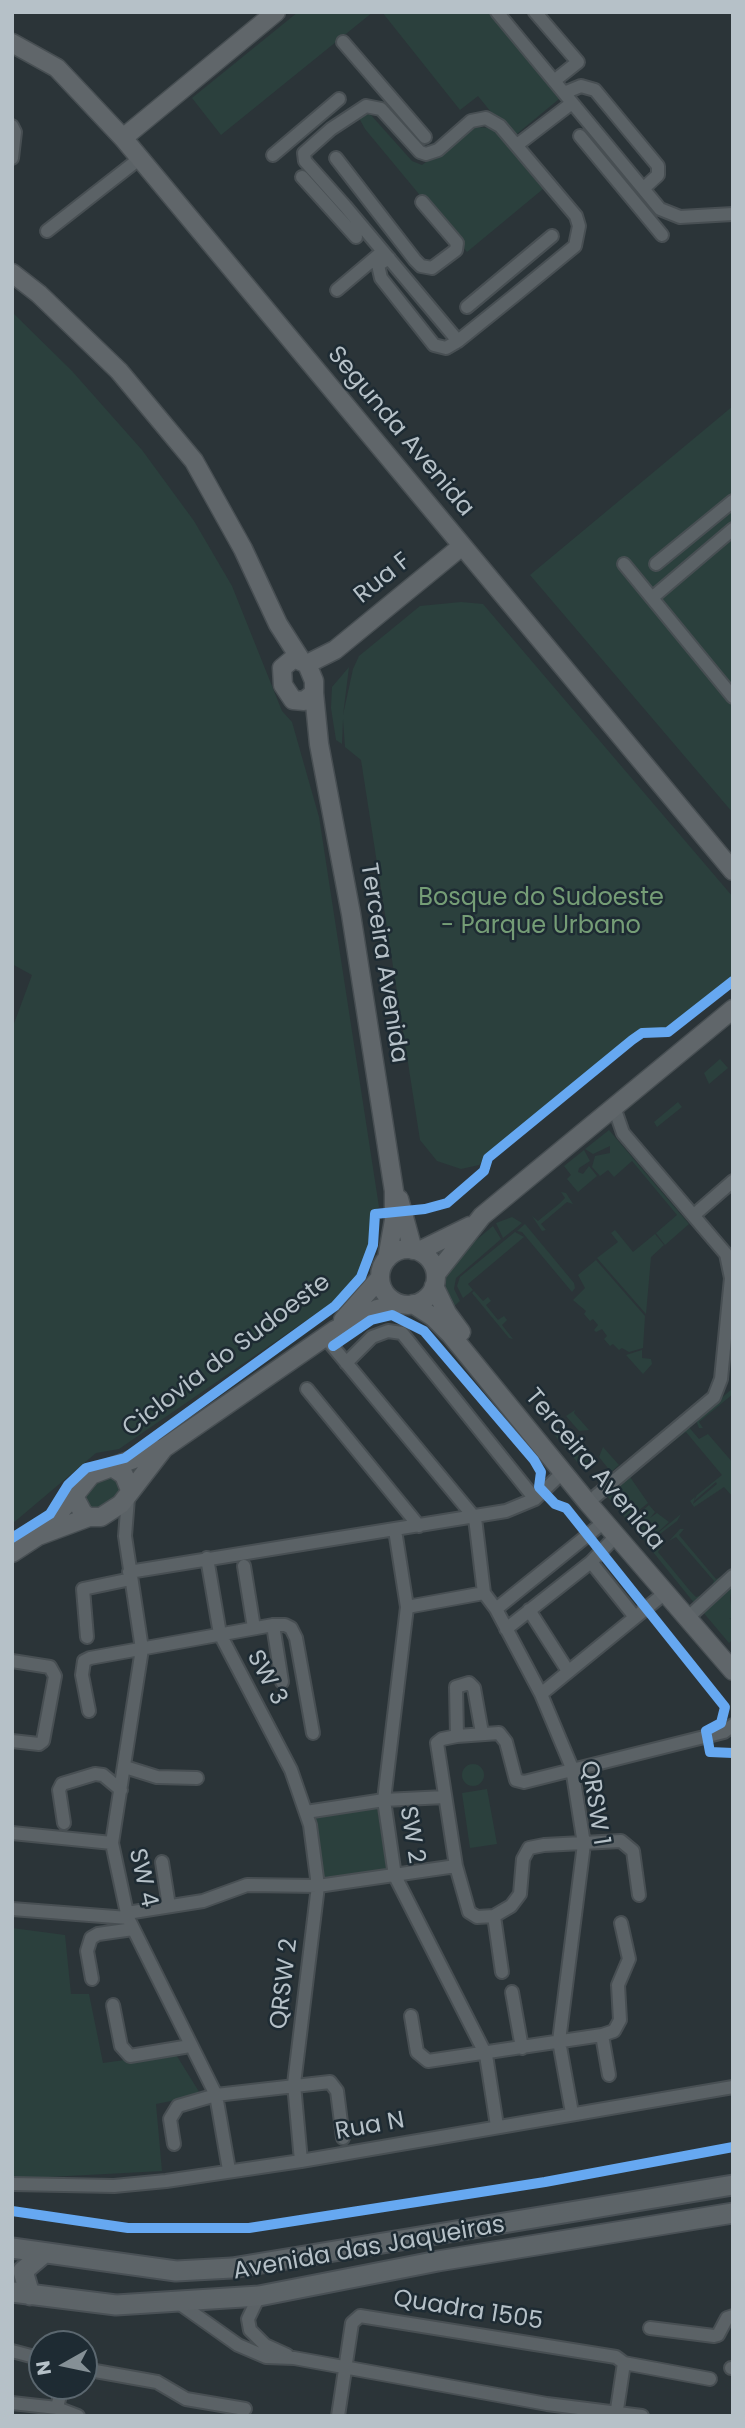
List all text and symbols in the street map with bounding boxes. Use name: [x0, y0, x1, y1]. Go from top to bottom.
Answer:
street label: Segunda Avenida: [321, 341, 479, 523]
street label: Rua F: [349, 547, 417, 611]
street label: Terceira Avenida: [353, 861, 413, 1065]
park label: Bosque do Sudoeste - Parque Urbano: [418, 885, 664, 941]
street label: Ciclovia do Sudoeste: [118, 1269, 336, 1443]
street label: Terceira Avenida: [518, 1383, 670, 1557]
street label: SW 3: [240, 1646, 292, 1710]
street label: QRSW 1: [573, 1759, 615, 1847]
street label: SW 2: [392, 1804, 430, 1866]
street label: SW 4: [121, 1846, 163, 1910]
street label: QRSW 2: [265, 1937, 305, 2031]
street label: Rua N: [333, 2107, 407, 2147]
street label: Avenida das Jaqueiras: [231, 2211, 507, 2287]
street label: Quadra 1505: [391, 2285, 545, 2337]
north arrow: [28, 2330, 98, 2400]
text: N: [29, 2359, 58, 2377]

